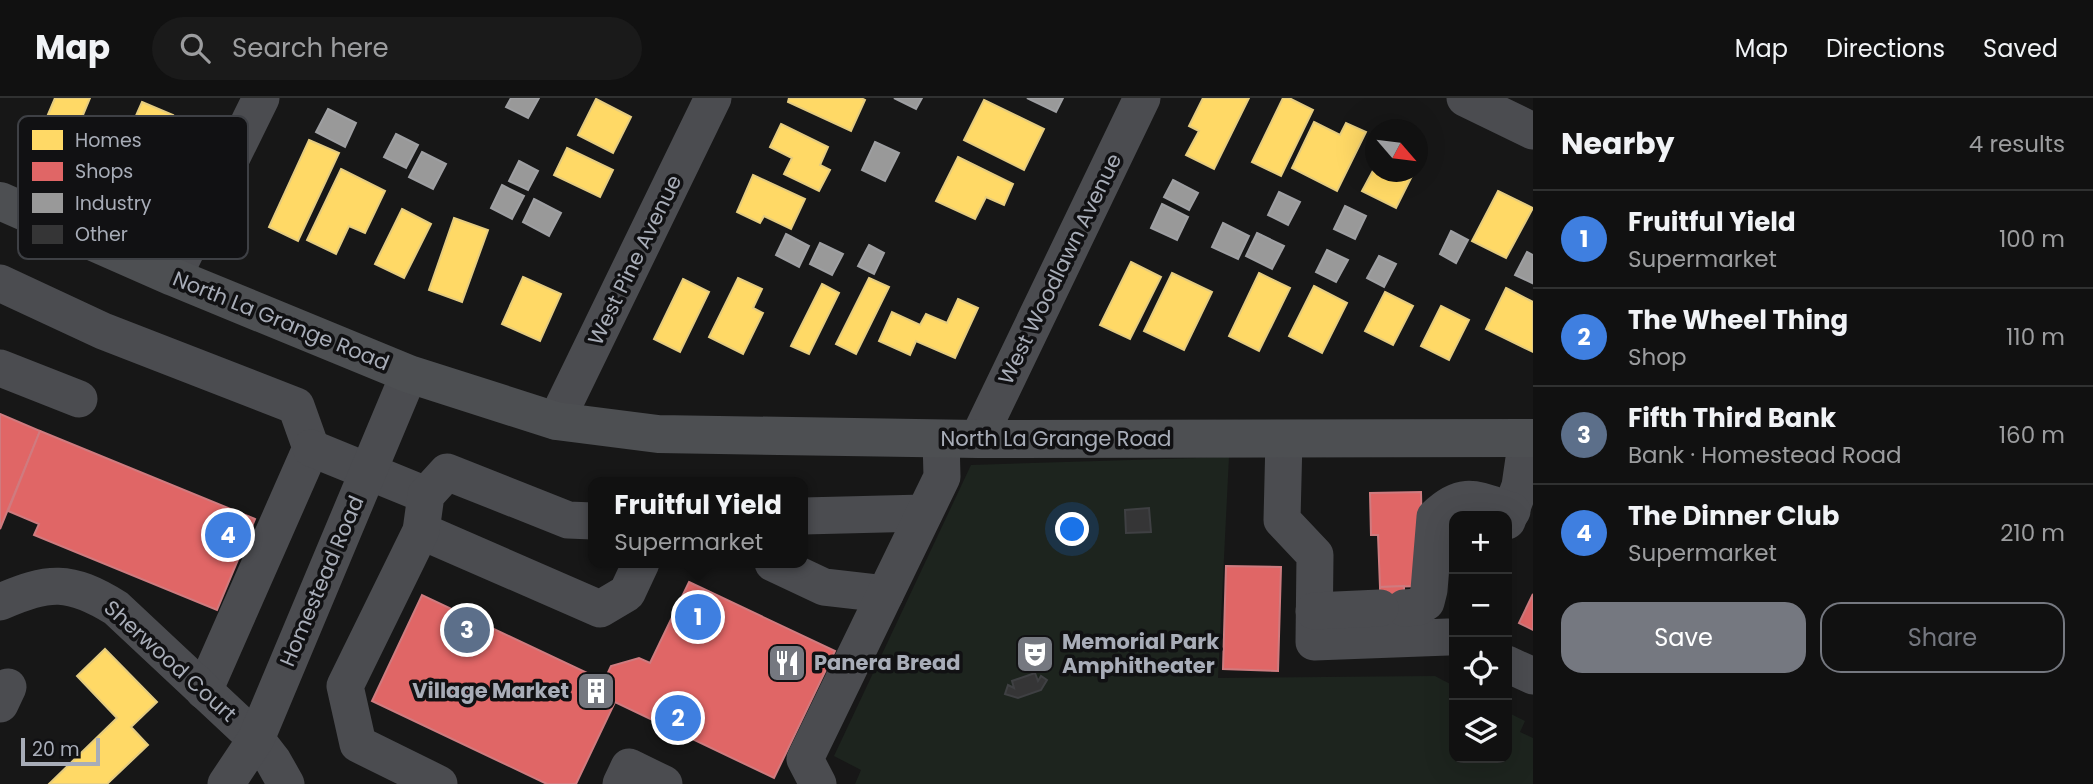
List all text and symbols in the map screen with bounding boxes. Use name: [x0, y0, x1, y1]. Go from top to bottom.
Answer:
search box: [152, 17, 642, 80]
text: Map: [35, 24, 110, 71]
icon: search: [176, 29, 214, 67]
text: Search here: [232, 30, 389, 66]
text: Map: [1735, 32, 1788, 65]
text: Directions: [1826, 32, 1945, 65]
text: Saved: [1983, 32, 2058, 65]
legend: [18, 116, 248, 259]
north arrow: [1365, 119, 1428, 182]
text: Nearby: [1561, 122, 1675, 165]
text: Homes: [75, 127, 142, 154]
text: 4 results: [1969, 128, 2065, 160]
street label: West Woodlawn Avenue: [991, 148, 1128, 389]
text: Shops: [75, 158, 133, 185]
street label: West Pine Avenue: [581, 170, 688, 350]
text: Industry: [75, 190, 152, 217]
text: Fruitful Yield: [1628, 204, 1796, 240]
text: Other: [75, 221, 128, 248]
text: 1: [1580, 223, 1588, 255]
text: 100 m: [1999, 223, 2065, 255]
text: Supermarket: [1628, 243, 1777, 275]
street label: North La Grange Road: [169, 264, 394, 377]
text: The Wheel Thing: [1628, 302, 1848, 338]
text: 2: [1577, 321, 1591, 353]
text: 110 m: [2006, 321, 2065, 353]
text: Shop: [1628, 341, 1687, 373]
text: Fifth Third Bank: [1628, 400, 1836, 436]
text: 3: [1577, 419, 1591, 451]
text: 160 m: [1999, 419, 2065, 451]
street label: North La Grange Road: [941, 424, 1171, 453]
text: Bank · Homestead Road: [1628, 439, 1902, 471]
popup: [588, 477, 808, 568]
text: Fruitful Yield: [614, 487, 782, 523]
street label: Homestead Road: [272, 491, 371, 671]
text: The Dinner Club: [1628, 498, 1839, 534]
pin: 4: [205, 509, 251, 561]
map controls: [1449, 511, 1512, 763]
button: +: [1449, 511, 1512, 574]
your location: [1055, 512, 1089, 546]
text: 4: [1576, 517, 1592, 549]
text: 210 m: [2000, 517, 2065, 549]
text: Supermarket: [614, 526, 763, 558]
text: Supermarket: [1628, 537, 1777, 569]
button: −: [1449, 574, 1512, 637]
pin: 1: [675, 591, 721, 643]
street label: Sherwood Court: [98, 593, 243, 728]
button: Save: [1561, 602, 1806, 673]
button: Share: [1820, 602, 2065, 673]
pin: 3: [444, 604, 490, 656]
place label: Memorial Park Amphitheater: [1062, 627, 1219, 680]
theatre icon: Memorial Park Amphitheater: [1014, 633, 1056, 675]
button: locate: [1449, 637, 1512, 700]
restaurant icon: Panera Bread: [766, 642, 808, 684]
place label: Panera Bread: [814, 648, 960, 677]
building icon: Village Market: [575, 670, 617, 712]
place label: Village Market: [412, 676, 569, 705]
pin: 2: [655, 692, 701, 744]
button: layers: [1449, 700, 1512, 763]
scale bar: [21, 735, 100, 767]
text: 20 m: [32, 736, 80, 763]

